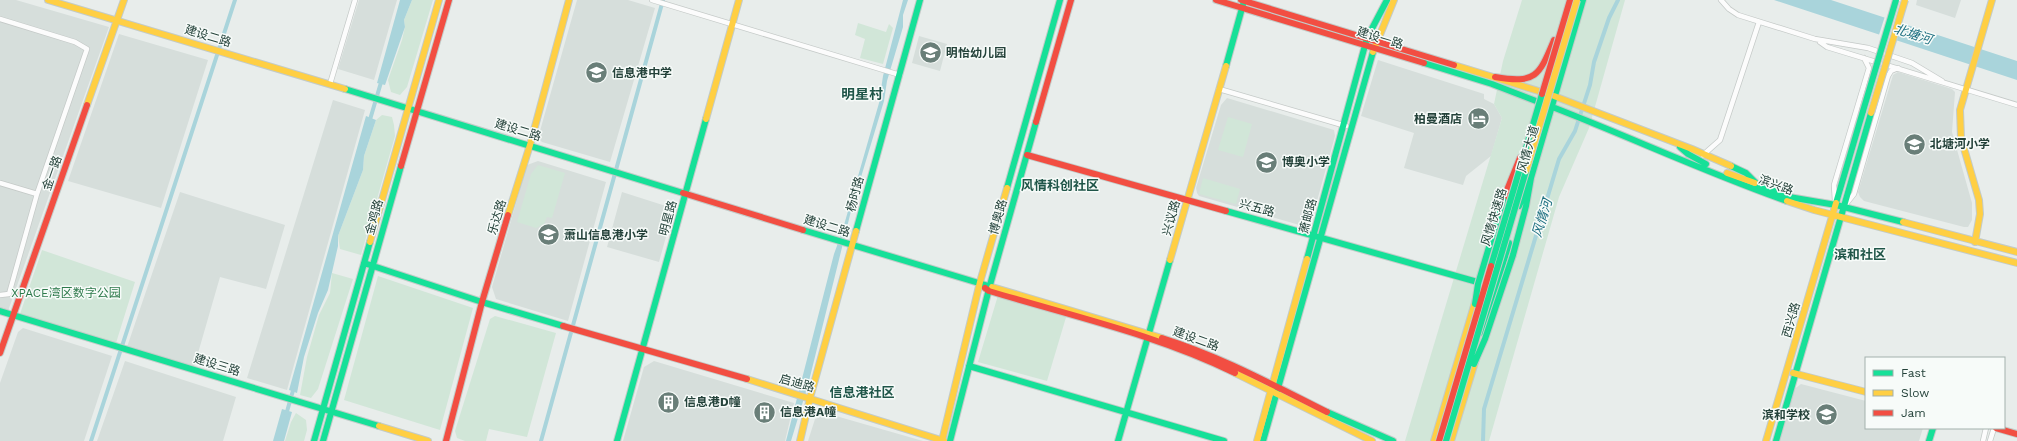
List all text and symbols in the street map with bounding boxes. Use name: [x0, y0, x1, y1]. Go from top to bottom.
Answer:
water label: 北塘河: [1892, 21, 1937, 48]
street label: 建设二路: [183, 22, 233, 50]
street label: 建设一路: [1355, 24, 1405, 52]
school or university icon: 明怡幼儿园: [917, 40, 943, 66]
place label: 明怡幼儿园: [946, 46, 1006, 60]
school or university icon: 信息港中学: [583, 60, 609, 86]
place label: 信息港中学: [612, 66, 672, 80]
district label: 明星村: [841, 86, 883, 102]
hotel icon: 柏曼酒店: [1465, 106, 1491, 132]
place label: 柏曼酒店: [1414, 112, 1462, 126]
street label: 建设二路: [493, 116, 543, 144]
street label: 风情大道: [1515, 124, 1541, 174]
school or university icon: 北塘河小学: [1901, 131, 1927, 157]
place label: 北塘河小学: [1930, 137, 1990, 151]
school or university icon: 博奥小学: [1253, 149, 1279, 175]
street label: 金一路: [40, 154, 64, 192]
place label: 博奥小学: [1282, 155, 1330, 169]
street label: 滨兴路: [1757, 172, 1795, 198]
street label: 杨时路: [844, 175, 866, 213]
district label: 风情科创社区: [1021, 178, 1099, 193]
street label: 风情快速路: [1479, 186, 1509, 248]
water label: 风情河: [1529, 194, 1556, 239]
street label: 兴五路: [1238, 197, 1276, 219]
street label: 萧邮路: [1297, 197, 1319, 235]
street label: 金鸡路: [362, 198, 386, 236]
street label: 乐达路: [485, 198, 509, 236]
street label: 博奥路: [986, 198, 1010, 236]
street label: 明星路: [657, 199, 679, 237]
street label: 兴议路: [1159, 199, 1183, 237]
street label: 建设二路: [802, 212, 852, 240]
school or university icon: 萧山信息港小学: [536, 222, 562, 248]
place label: 萧山信息港小学: [564, 228, 648, 242]
district label: 滨和社区: [1834, 247, 1886, 262]
park label: XPACE湾区数字公园: [11, 286, 121, 300]
street label: 西兴路: [1779, 301, 1803, 339]
street label: 建设二路: [1171, 324, 1221, 354]
street label: 建设三路: [192, 351, 242, 379]
legend: [1865, 357, 2005, 429]
text: Fast: [1901, 366, 1926, 380]
street label: 启迪路: [778, 371, 816, 395]
district label: 信息港社区: [829, 385, 895, 400]
text: Slow: [1901, 386, 1929, 400]
building icon: 信息港D幢: [655, 389, 681, 415]
place label: 信息港D幢: [684, 395, 741, 409]
building icon: 信息港A幢: [752, 399, 778, 425]
school or university icon: 滨和学校: [1813, 402, 1839, 428]
place label: 信息港A幢: [780, 405, 836, 419]
text: Jam: [1901, 406, 1926, 420]
place label: 滨和学校: [1762, 408, 1810, 422]

